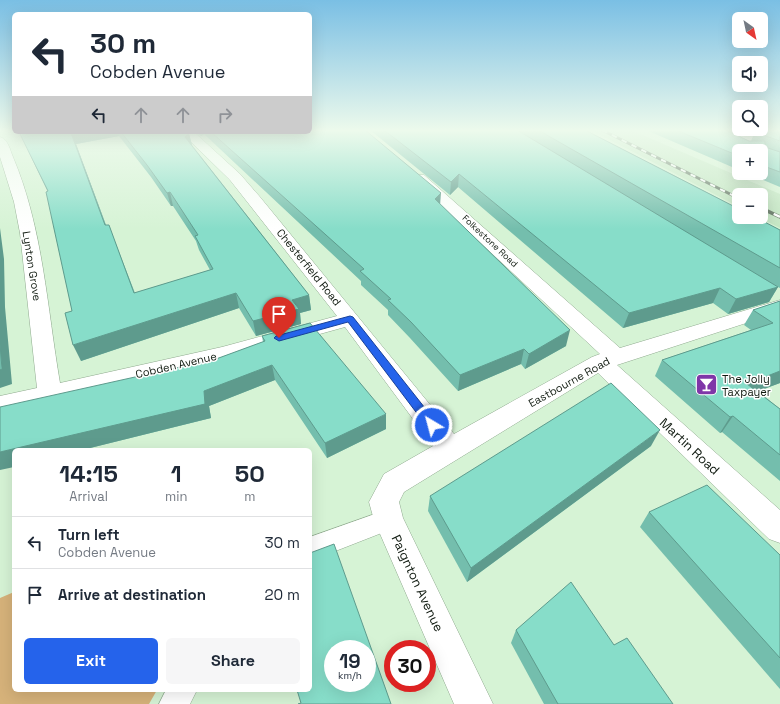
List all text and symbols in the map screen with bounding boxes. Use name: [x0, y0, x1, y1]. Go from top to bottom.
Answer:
north arrow: [732, 12, 768, 48]
map controls: [732, 12, 768, 224]
text: 30 m: [90, 25, 156, 61]
icon: left: [24, 28, 76, 80]
button: sound: [732, 56, 768, 92]
text: Cobden Avenue: [90, 60, 226, 83]
button: search: [732, 100, 768, 136]
icon: left: [88, 104, 110, 126]
icon: ahead: [130, 104, 152, 126]
icon: ahead: [172, 104, 194, 126]
icon: right: [214, 104, 236, 126]
button: +: [732, 144, 768, 180]
button: −: [732, 188, 768, 224]
street label: Folkestone Road: [460, 212, 521, 270]
street label: Chesterfield Road: [274, 226, 344, 308]
street label: Lynton Grove: [20, 230, 44, 302]
pin: [262, 297, 296, 338]
icon: arrive: [268, 303, 290, 325]
street label: Cobden Avenue: [134, 349, 218, 381]
street label: Eastbourne Road: [526, 354, 612, 410]
bar icon: The Jolly Taxpayer: [693, 372, 719, 398]
place label: The Jolly Taxpayer: [722, 372, 771, 399]
position arrow: [411, 404, 453, 446]
street label: Martin Road: [656, 414, 723, 479]
text: 14:15: [59, 458, 118, 489]
text: 1: [171, 458, 182, 489]
text: 50: [235, 458, 265, 489]
text: Arrival: [69, 488, 108, 505]
text: min: [165, 488, 187, 505]
text: m: [244, 488, 255, 505]
text: Turn left: [58, 525, 120, 544]
icon: left: [24, 532, 46, 554]
street label: Paignton Avenue: [388, 532, 448, 635]
text: 30 m: [265, 533, 300, 552]
text: Cobden Avenue: [58, 544, 156, 561]
icon: arrive: [24, 584, 46, 606]
text: Arrive at destination: [58, 585, 206, 604]
text: 20 m: [265, 585, 300, 604]
button: Exit: [24, 638, 158, 684]
button: Share: [166, 638, 300, 684]
speed limit sign: 30: [384, 640, 436, 692]
text: 19: [339, 648, 361, 674]
text: km/h: [338, 669, 362, 682]

